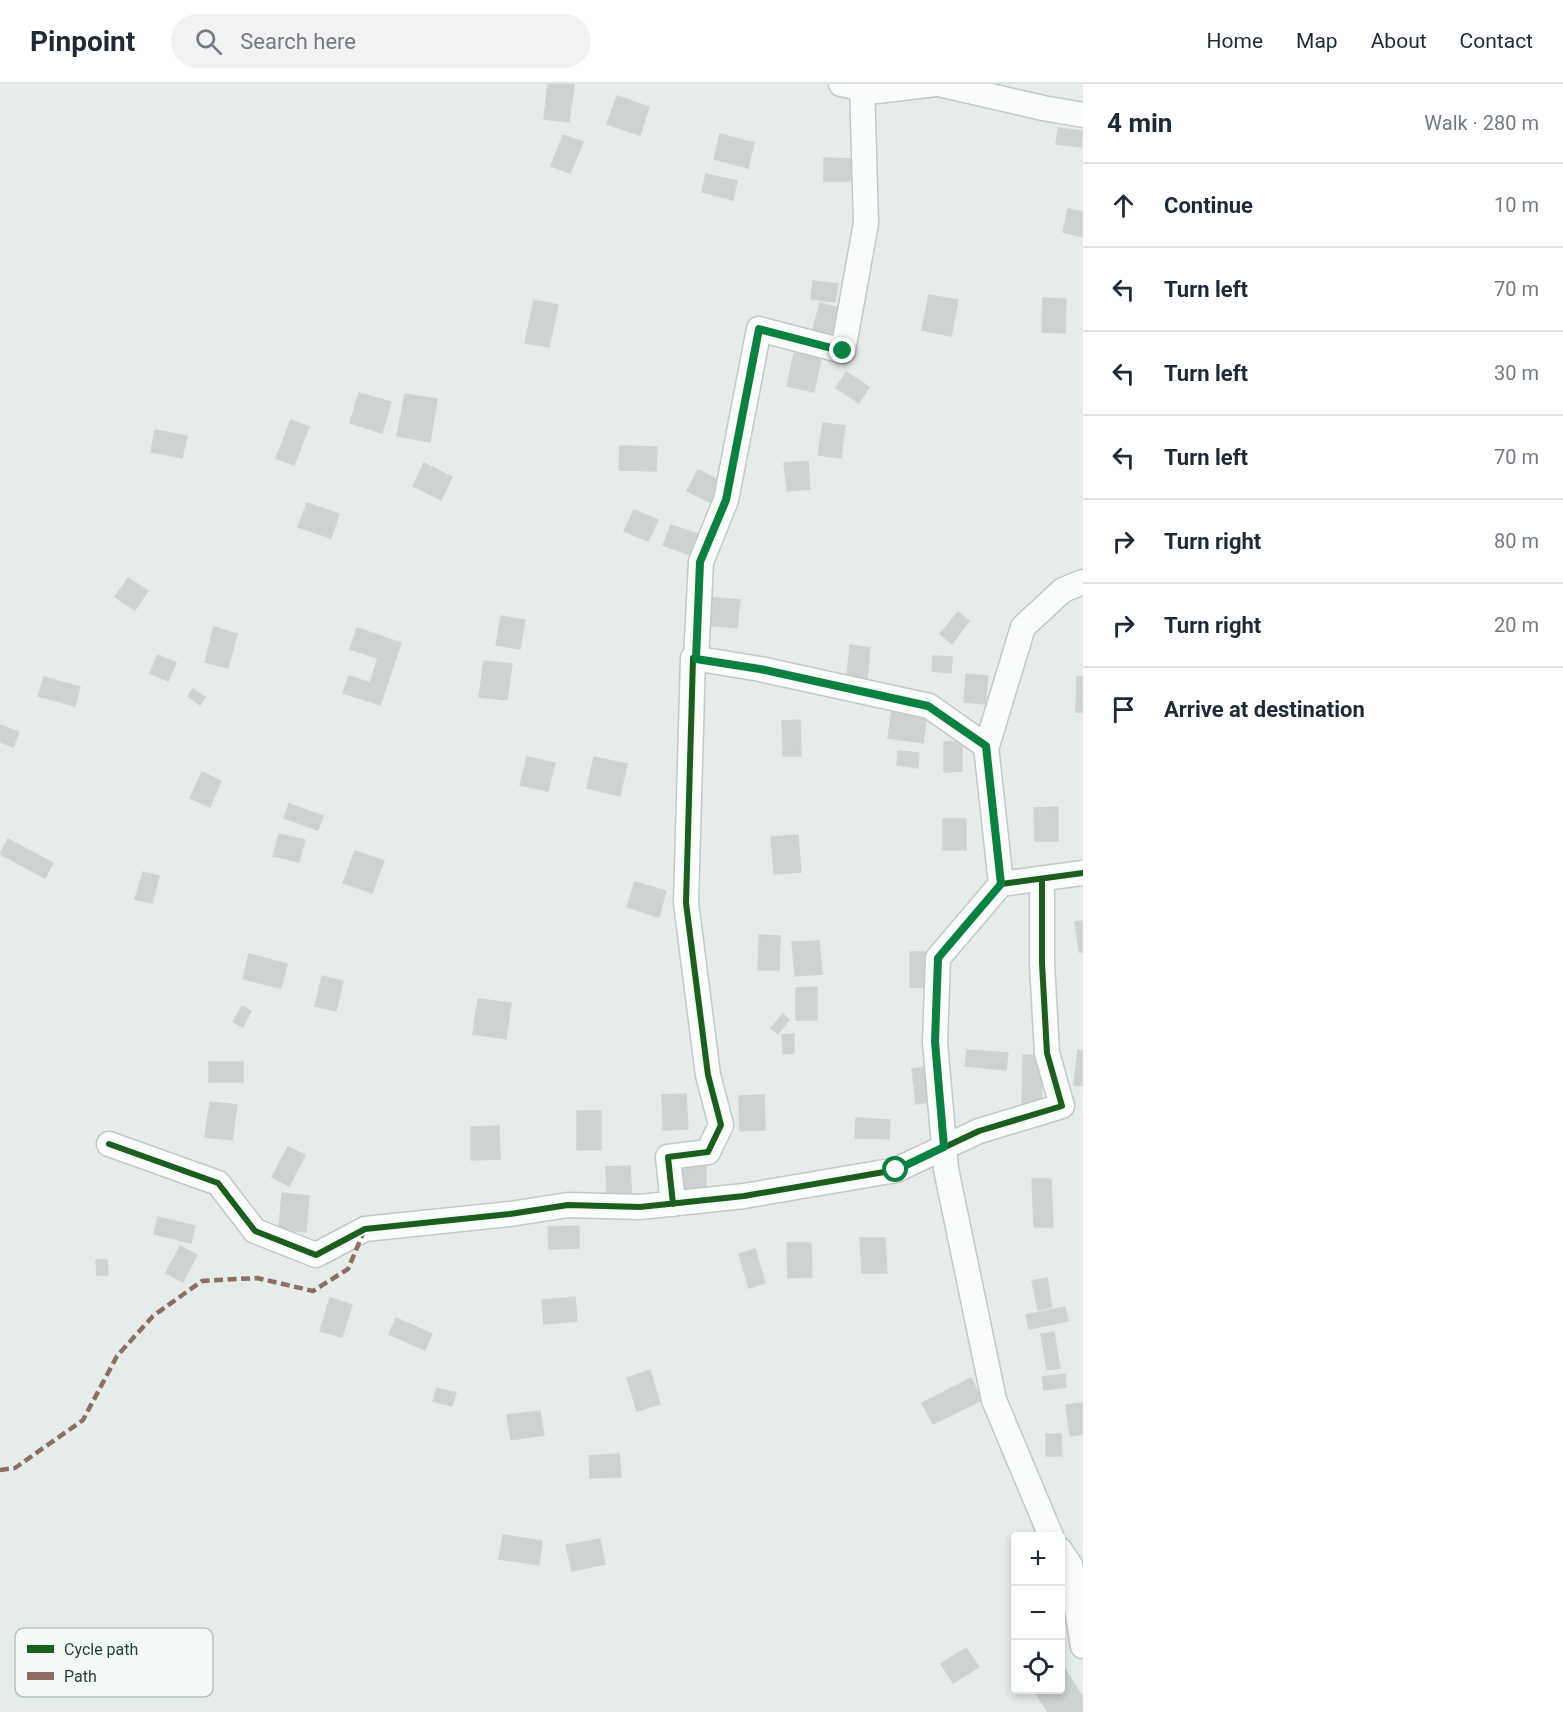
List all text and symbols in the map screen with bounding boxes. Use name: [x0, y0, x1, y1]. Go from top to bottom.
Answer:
search box: [171, 14, 591, 68]
text: Pinpoint: [30, 25, 135, 58]
icon: search: [192, 25, 225, 58]
text: Search here: [240, 29, 356, 54]
text: Home: [1207, 29, 1263, 53]
text: Map: [1296, 29, 1338, 53]
text: About: [1371, 29, 1427, 53]
text: Contact: [1460, 29, 1533, 53]
text: 4 min: [1107, 108, 1172, 138]
text: Walk · 280 m: [1424, 111, 1539, 135]
icon: ahead: [1107, 189, 1140, 222]
text: Continue: [1164, 193, 1253, 218]
text: 10 m: [1494, 193, 1539, 217]
icon: left: [1107, 273, 1140, 306]
text: Turn left: [1164, 277, 1248, 302]
text: 70 m: [1494, 277, 1539, 301]
route end: [829, 337, 855, 363]
icon: left: [1107, 357, 1140, 390]
text: Turn left: [1164, 361, 1248, 386]
text: 30 m: [1494, 361, 1539, 385]
icon: left: [1107, 441, 1140, 474]
text: Turn left: [1164, 445, 1248, 470]
text: 70 m: [1494, 445, 1539, 469]
icon: right: [1107, 525, 1140, 558]
text: Turn right: [1164, 529, 1261, 554]
text: 80 m: [1494, 529, 1539, 553]
icon: right: [1107, 609, 1140, 642]
text: Turn right: [1164, 613, 1261, 638]
text: 20 m: [1494, 613, 1539, 637]
icon: arrive: [1107, 693, 1140, 726]
text: Arrive at destination: [1164, 697, 1365, 722]
route start: [882, 1156, 908, 1182]
map controls: [1011, 1532, 1065, 1694]
button: +: [1011, 1532, 1065, 1586]
button: −: [1011, 1586, 1065, 1640]
legend: [15, 1628, 213, 1697]
text: Cycle path: [64, 1640, 138, 1659]
button: locate: [1011, 1640, 1065, 1694]
text: Path: [64, 1667, 97, 1686]

